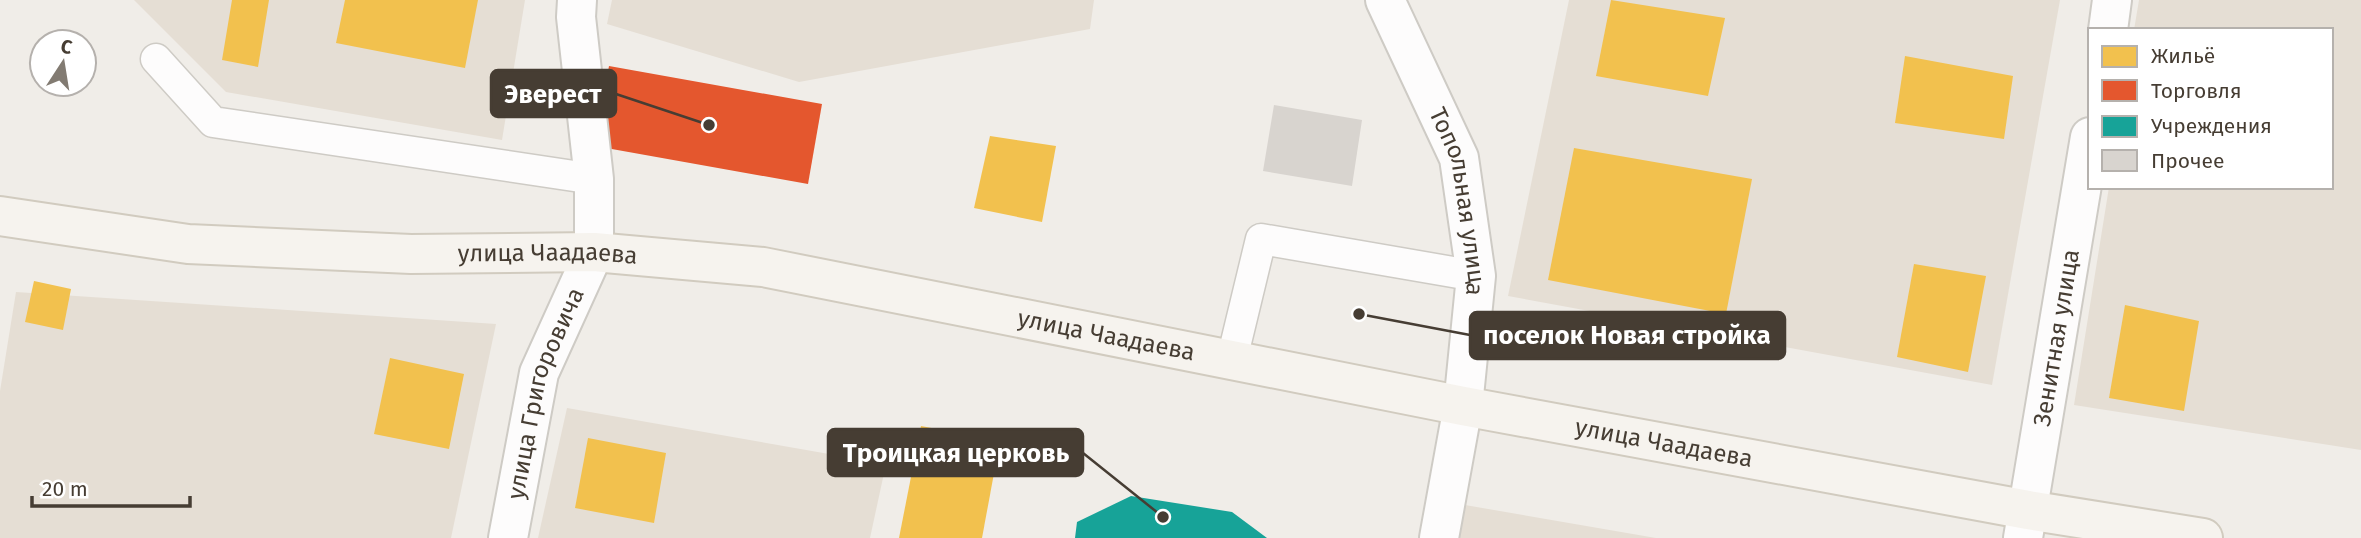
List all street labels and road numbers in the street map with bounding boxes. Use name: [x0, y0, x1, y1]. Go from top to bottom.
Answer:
street label: Топольная улица: [1423, 103, 1491, 297]
street label: улица Чаадаева: [458, 238, 639, 270]
street label: Зенитная улица: [2028, 247, 2085, 428]
street label: улица Григоровича: [502, 283, 590, 501]
street label: улица Чаадаева: [1015, 304, 1197, 366]
street label: улица Чаадаева: [1573, 413, 1755, 473]

